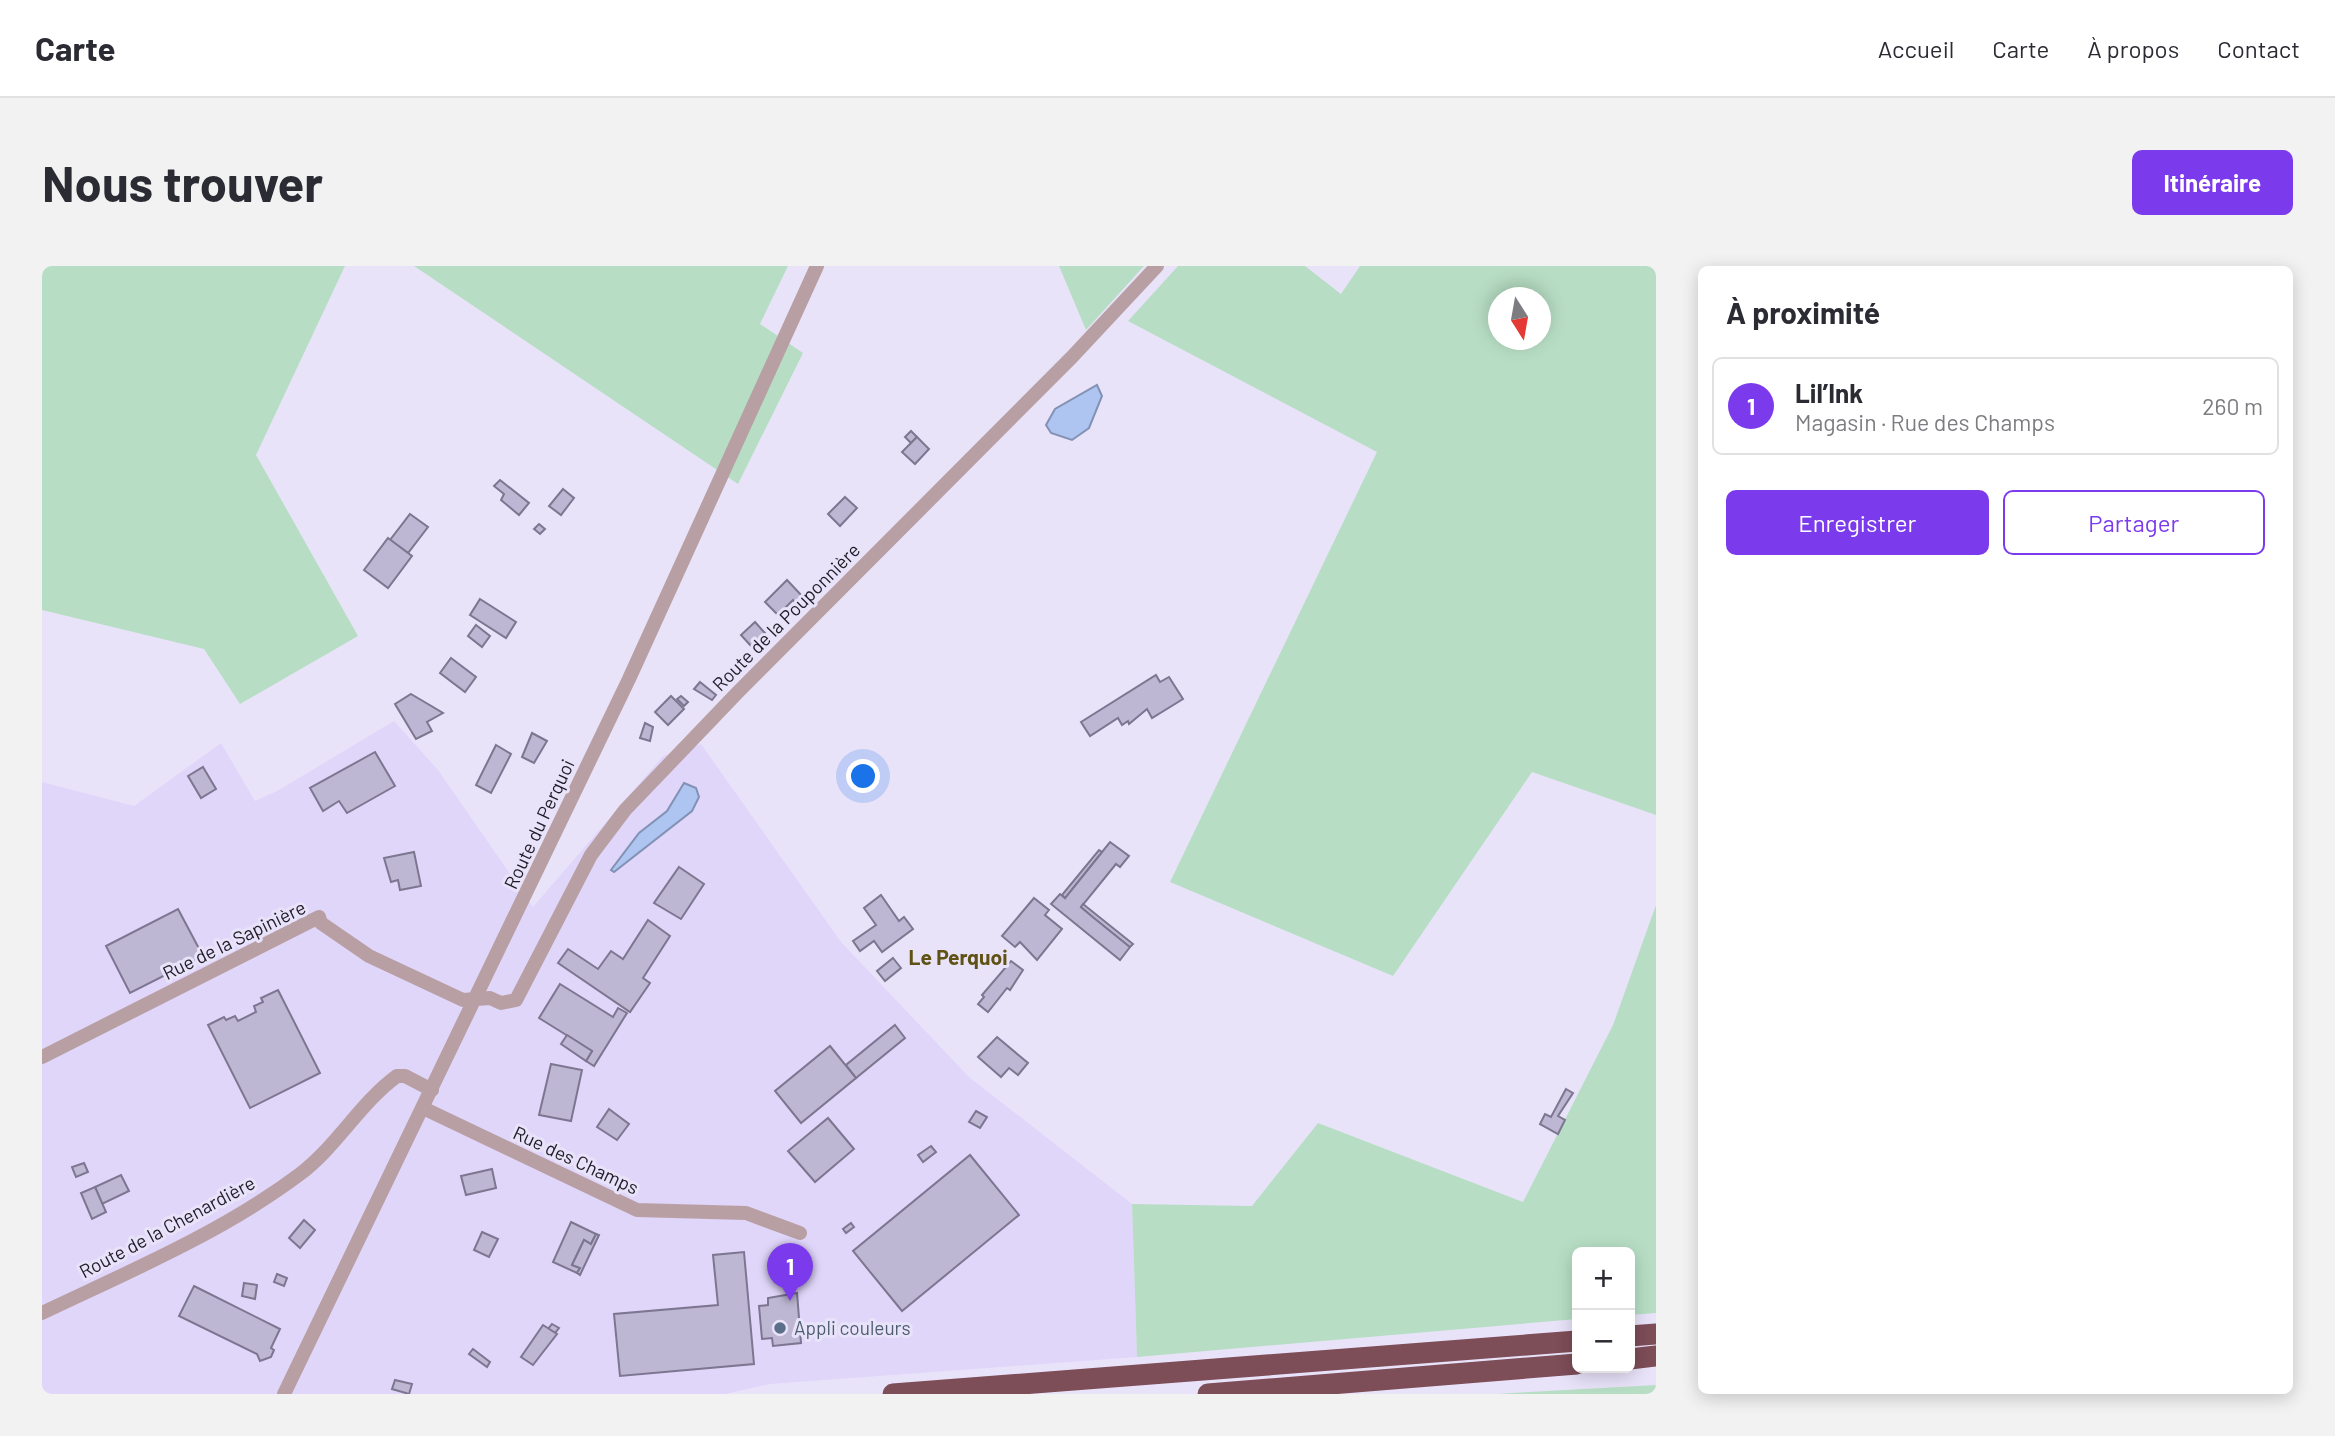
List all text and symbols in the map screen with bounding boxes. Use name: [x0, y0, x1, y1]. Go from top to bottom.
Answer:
text: Carte: [35, 28, 116, 68]
text: Accueil: [1878, 34, 1954, 63]
text: Carte: [1992, 34, 2049, 63]
text: À propos: [2087, 34, 2179, 63]
text: Contact: [2217, 34, 2300, 63]
button: Itinéraire: [2132, 150, 2293, 215]
text: Nous trouver: [42, 153, 323, 212]
north arrow: [1488, 287, 1551, 350]
text: À proximité: [1726, 294, 1880, 330]
text: Lil’Ink: [1795, 377, 1863, 408]
text: 1: [1747, 392, 1755, 420]
text: 260 m: [2202, 392, 2263, 420]
text: Magasin · Rue des Champs: [1795, 408, 2055, 436]
button: Enregistrer: [1726, 490, 1989, 555]
button: Partager: [2003, 490, 2265, 555]
street label: Route de la Pouponnière: [707, 538, 864, 695]
street label: Route du Perquoi: [498, 755, 579, 892]
your location: [846, 759, 880, 793]
street label: Rue de la Sapinière: [159, 895, 309, 984]
district label: Le Perquoi: [908, 944, 1008, 969]
street label: Rue des Champs: [510, 1120, 643, 1199]
street label: Route de la Chenardière: [75, 1170, 259, 1283]
pin: 1: [767, 1243, 813, 1301]
map controls: [1572, 1247, 1635, 1373]
button: +: [1572, 1247, 1635, 1310]
button: −: [1572, 1310, 1635, 1373]
place label: Appli couleurs: [794, 1316, 911, 1339]
marker: Appli couleurs: [772, 1320, 788, 1336]

